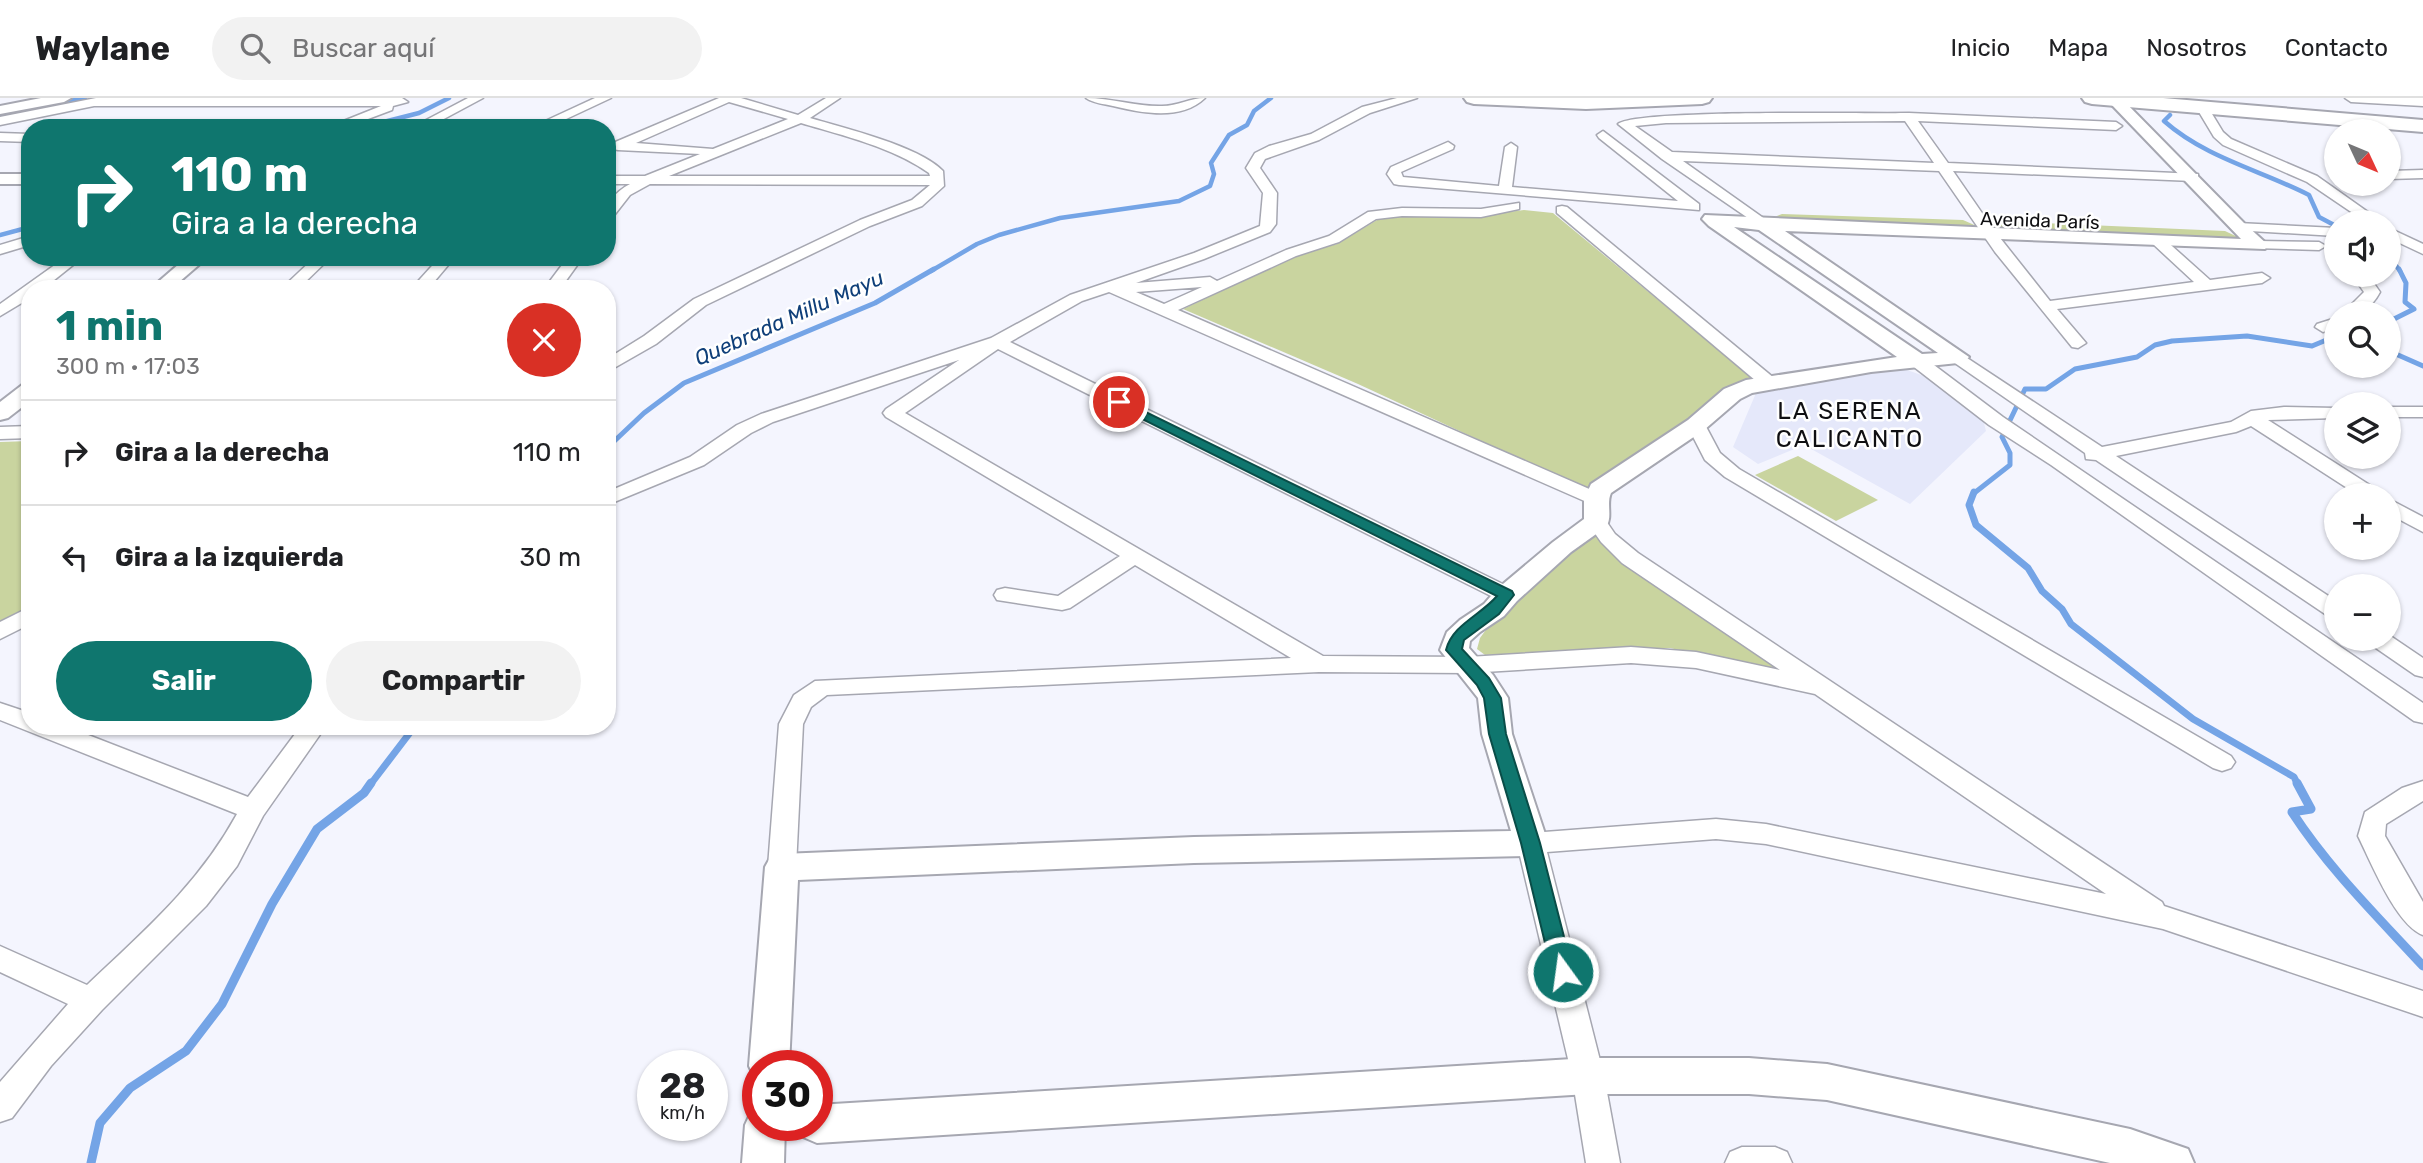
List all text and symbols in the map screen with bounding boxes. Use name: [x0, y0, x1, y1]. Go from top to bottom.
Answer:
search box: [212, 17, 702, 80]
text: Waylane: [35, 29, 170, 68]
icon: search: [236, 29, 274, 67]
text: Buscar aquí: [292, 33, 435, 64]
text: Inicio: [1951, 34, 2010, 62]
text: Mapa: [2048, 34, 2108, 62]
text: Nosotros: [2146, 34, 2247, 62]
text: Contacto: [2285, 34, 2388, 62]
north arrow: [2324, 119, 2401, 196]
map controls: [2324, 119, 2401, 651]
text: 110 m: [171, 145, 308, 203]
icon: right: [56, 147, 147, 238]
text: Gira a la derecha: [171, 204, 418, 242]
street label: Avenida París: [1980, 207, 2100, 234]
button: sound: [2324, 210, 2401, 287]
water label: Quebrada Millu Mayu: [690, 264, 888, 371]
text: 1 min: [56, 301, 163, 351]
button: search: [2324, 301, 2401, 378]
button: close: [507, 303, 581, 377]
text: 300 m · 17:03: [56, 352, 200, 380]
pin: [1089, 372, 1149, 432]
icon: arrive: [1100, 383, 1138, 421]
button: layers: [2324, 392, 2401, 469]
district label: LA SERENA CALICANTO: [1776, 397, 1924, 453]
icon: right: [56, 434, 94, 472]
text: Gira a la derecha: [115, 437, 329, 468]
text: 110 m: [513, 437, 581, 468]
button: +: [2324, 483, 2401, 560]
icon: left: [56, 539, 94, 577]
text: Gira a la izquierda: [115, 542, 344, 573]
text: 30 m: [519, 542, 581, 573]
button: −: [2324, 574, 2401, 651]
button: Salir: [56, 641, 312, 721]
button: Compartir: [326, 641, 581, 721]
position arrow: [1526, 935, 1600, 1009]
speed limit sign: 30: [742, 1050, 833, 1141]
text: 28: [659, 1065, 706, 1107]
text: km/h: [660, 1102, 705, 1124]

